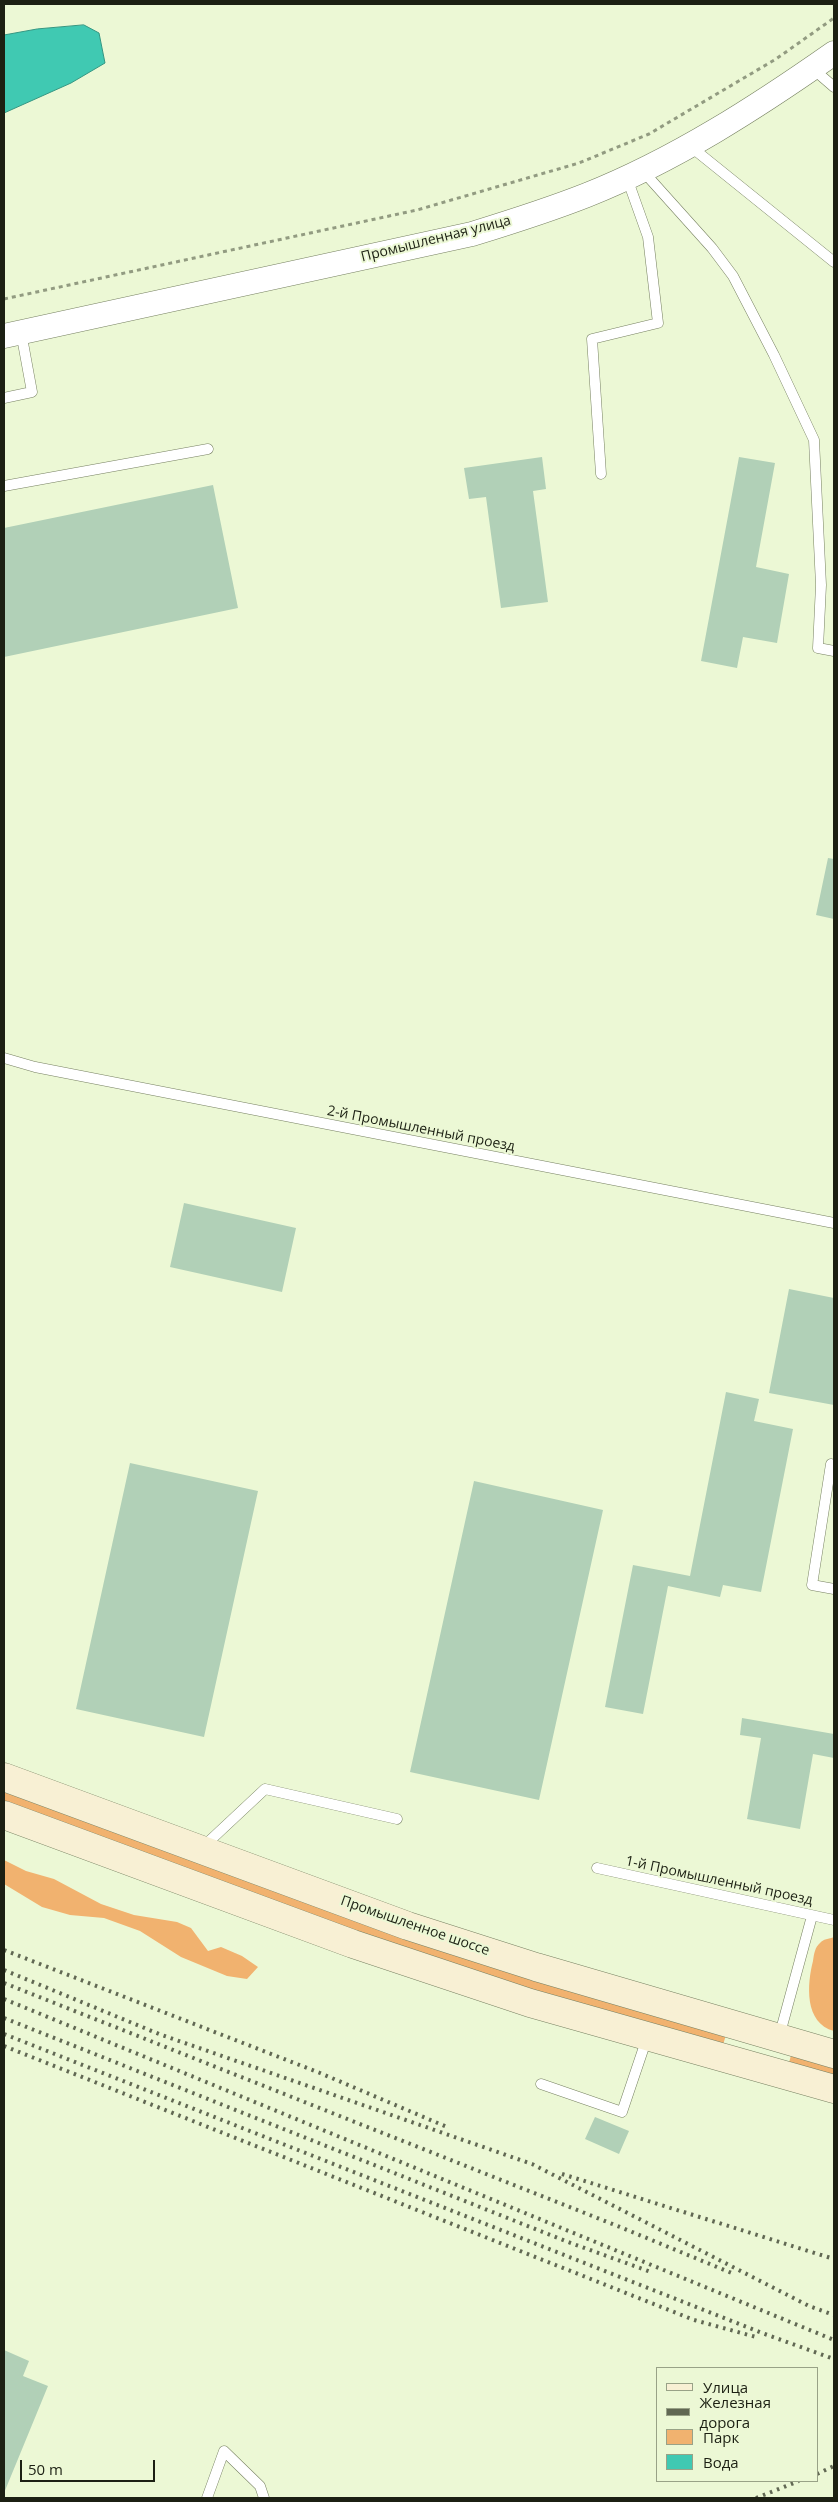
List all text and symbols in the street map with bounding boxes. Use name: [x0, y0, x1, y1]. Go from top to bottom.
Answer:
street label: Промышленная улица: [359, 212, 513, 266]
street label: 2-й Промышленный проезд: [326, 1103, 516, 1155]
street label: 1-й Промышленный проезд: [624, 1853, 814, 1909]
street label: Промышленное шоссе: [338, 1893, 492, 1959]
legend: [656, 2367, 818, 2482]
text: Улица: [703, 2377, 748, 2397]
text: Железная дорога: [700, 2392, 771, 2432]
text: Парк: [703, 2427, 739, 2447]
scale bar: [22, 2450, 158, 2482]
text: Вода: [703, 2452, 739, 2472]
text: 50 m: [28, 2459, 63, 2479]

